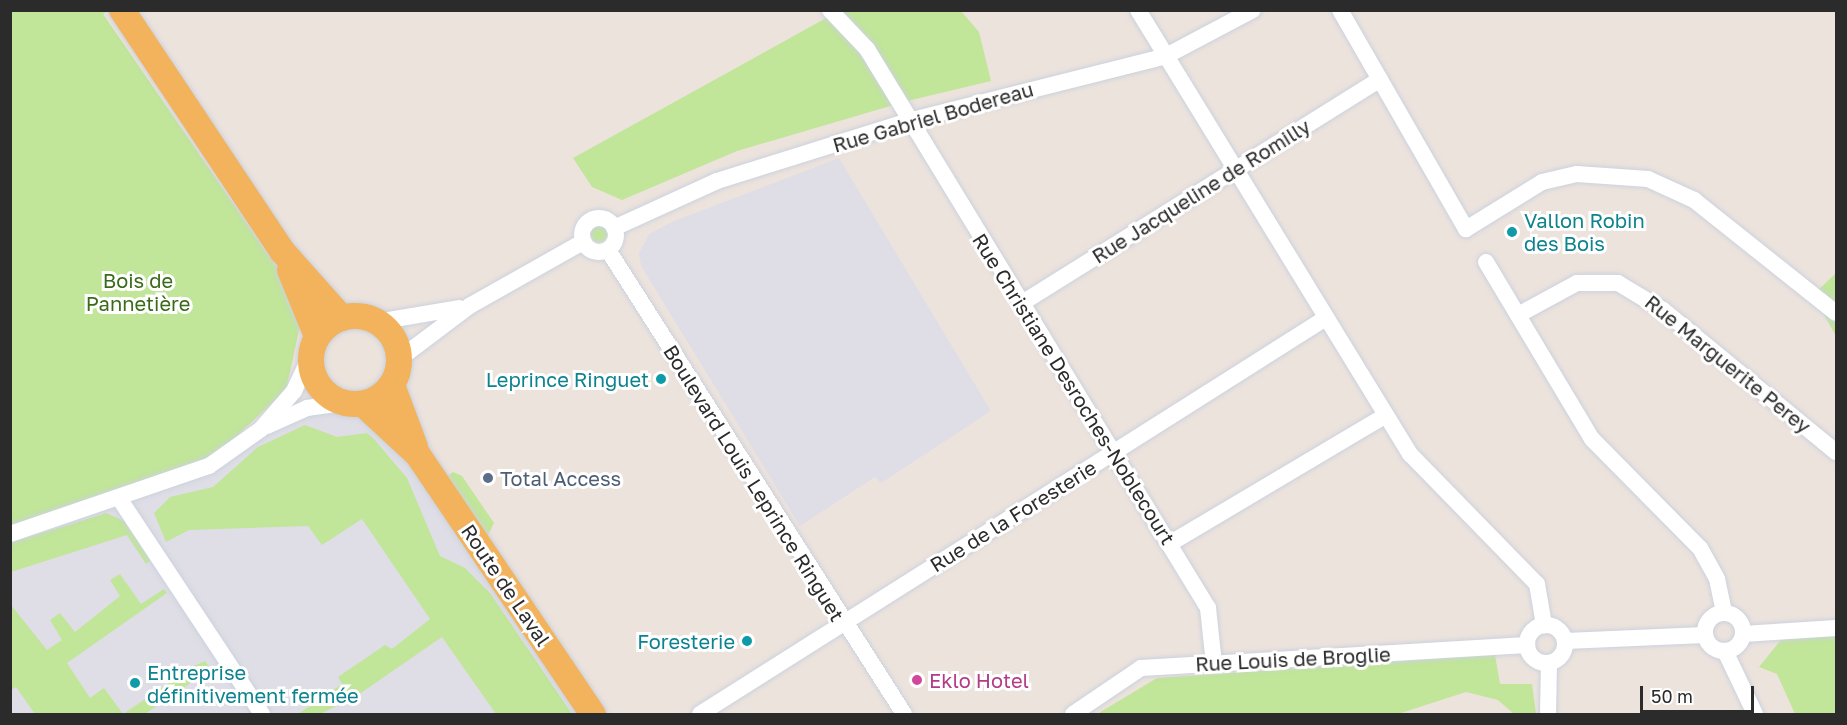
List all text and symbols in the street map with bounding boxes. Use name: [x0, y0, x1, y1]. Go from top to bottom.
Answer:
street label: Rue Gabriel Bodereau: [830, 77, 1036, 157]
street label: Rue Jacqueline de Romilly: [1087, 114, 1315, 268]
place label: Vallon Robin des Bois: [1524, 208, 1645, 255]
marker: Vallon Robin des Bois: [1505, 225, 1519, 239]
street label: Rue Christiane Desroches-Noblecourt: [968, 229, 1180, 549]
park label: Bois de Pannetière: [86, 269, 190, 316]
street label: Rue Marguerite Perey: [1640, 290, 1816, 438]
street label: Boulevard Louis Leprince Ringuet: [659, 340, 849, 626]
place label: Leprince Ringuet: [486, 367, 649, 391]
marker: Leprince Ringuet: [654, 372, 668, 386]
street label: Rue de la Foresterie: [925, 455, 1101, 577]
place label: Total Access: [500, 466, 621, 490]
marker: Total Access: [481, 471, 495, 485]
street label: Route de Laval: [456, 520, 556, 650]
place label: Foresterie: [637, 629, 735, 653]
marker: Foresterie: [740, 634, 754, 648]
street label: Rue Louis de Broglie: [1195, 642, 1391, 676]
place label: Entreprise définitivement fermée: [147, 660, 359, 707]
place label: Eklo Hotel: [929, 668, 1029, 692]
marker: Eklo Hotel: [910, 673, 924, 687]
scale bar: [1643, 674, 1757, 712]
marker: Entreprise définitivement fermée: [128, 676, 142, 690]
text: 50 m: [1651, 685, 1693, 707]

